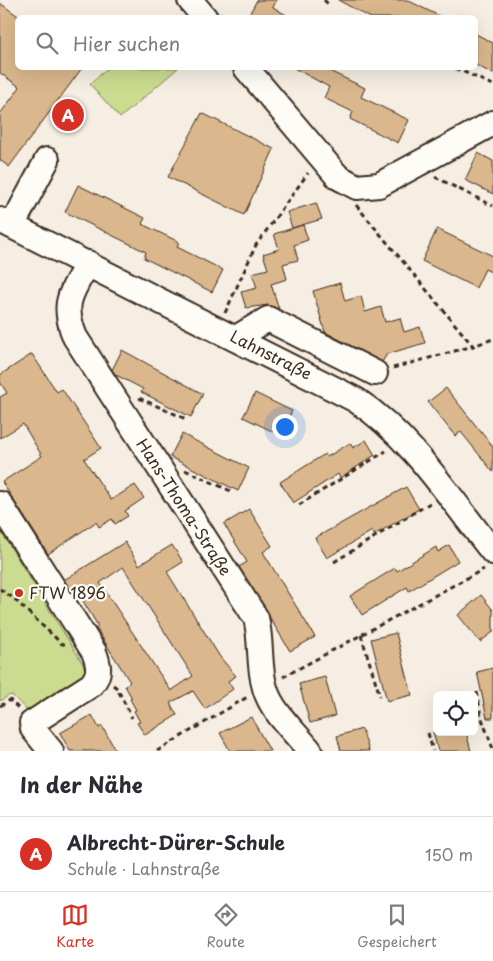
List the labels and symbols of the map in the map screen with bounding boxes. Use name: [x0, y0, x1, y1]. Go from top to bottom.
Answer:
pin: A: [52, 96, 84, 134]
street label: Lahnstraße: [227, 323, 316, 385]
your location: [272, 414, 298, 440]
street label: Hans-Thoma-Straße: [131, 433, 238, 580]
place label: FTW 1896: [29, 580, 106, 604]
marker: FTW 1896: [13, 587, 25, 599]

